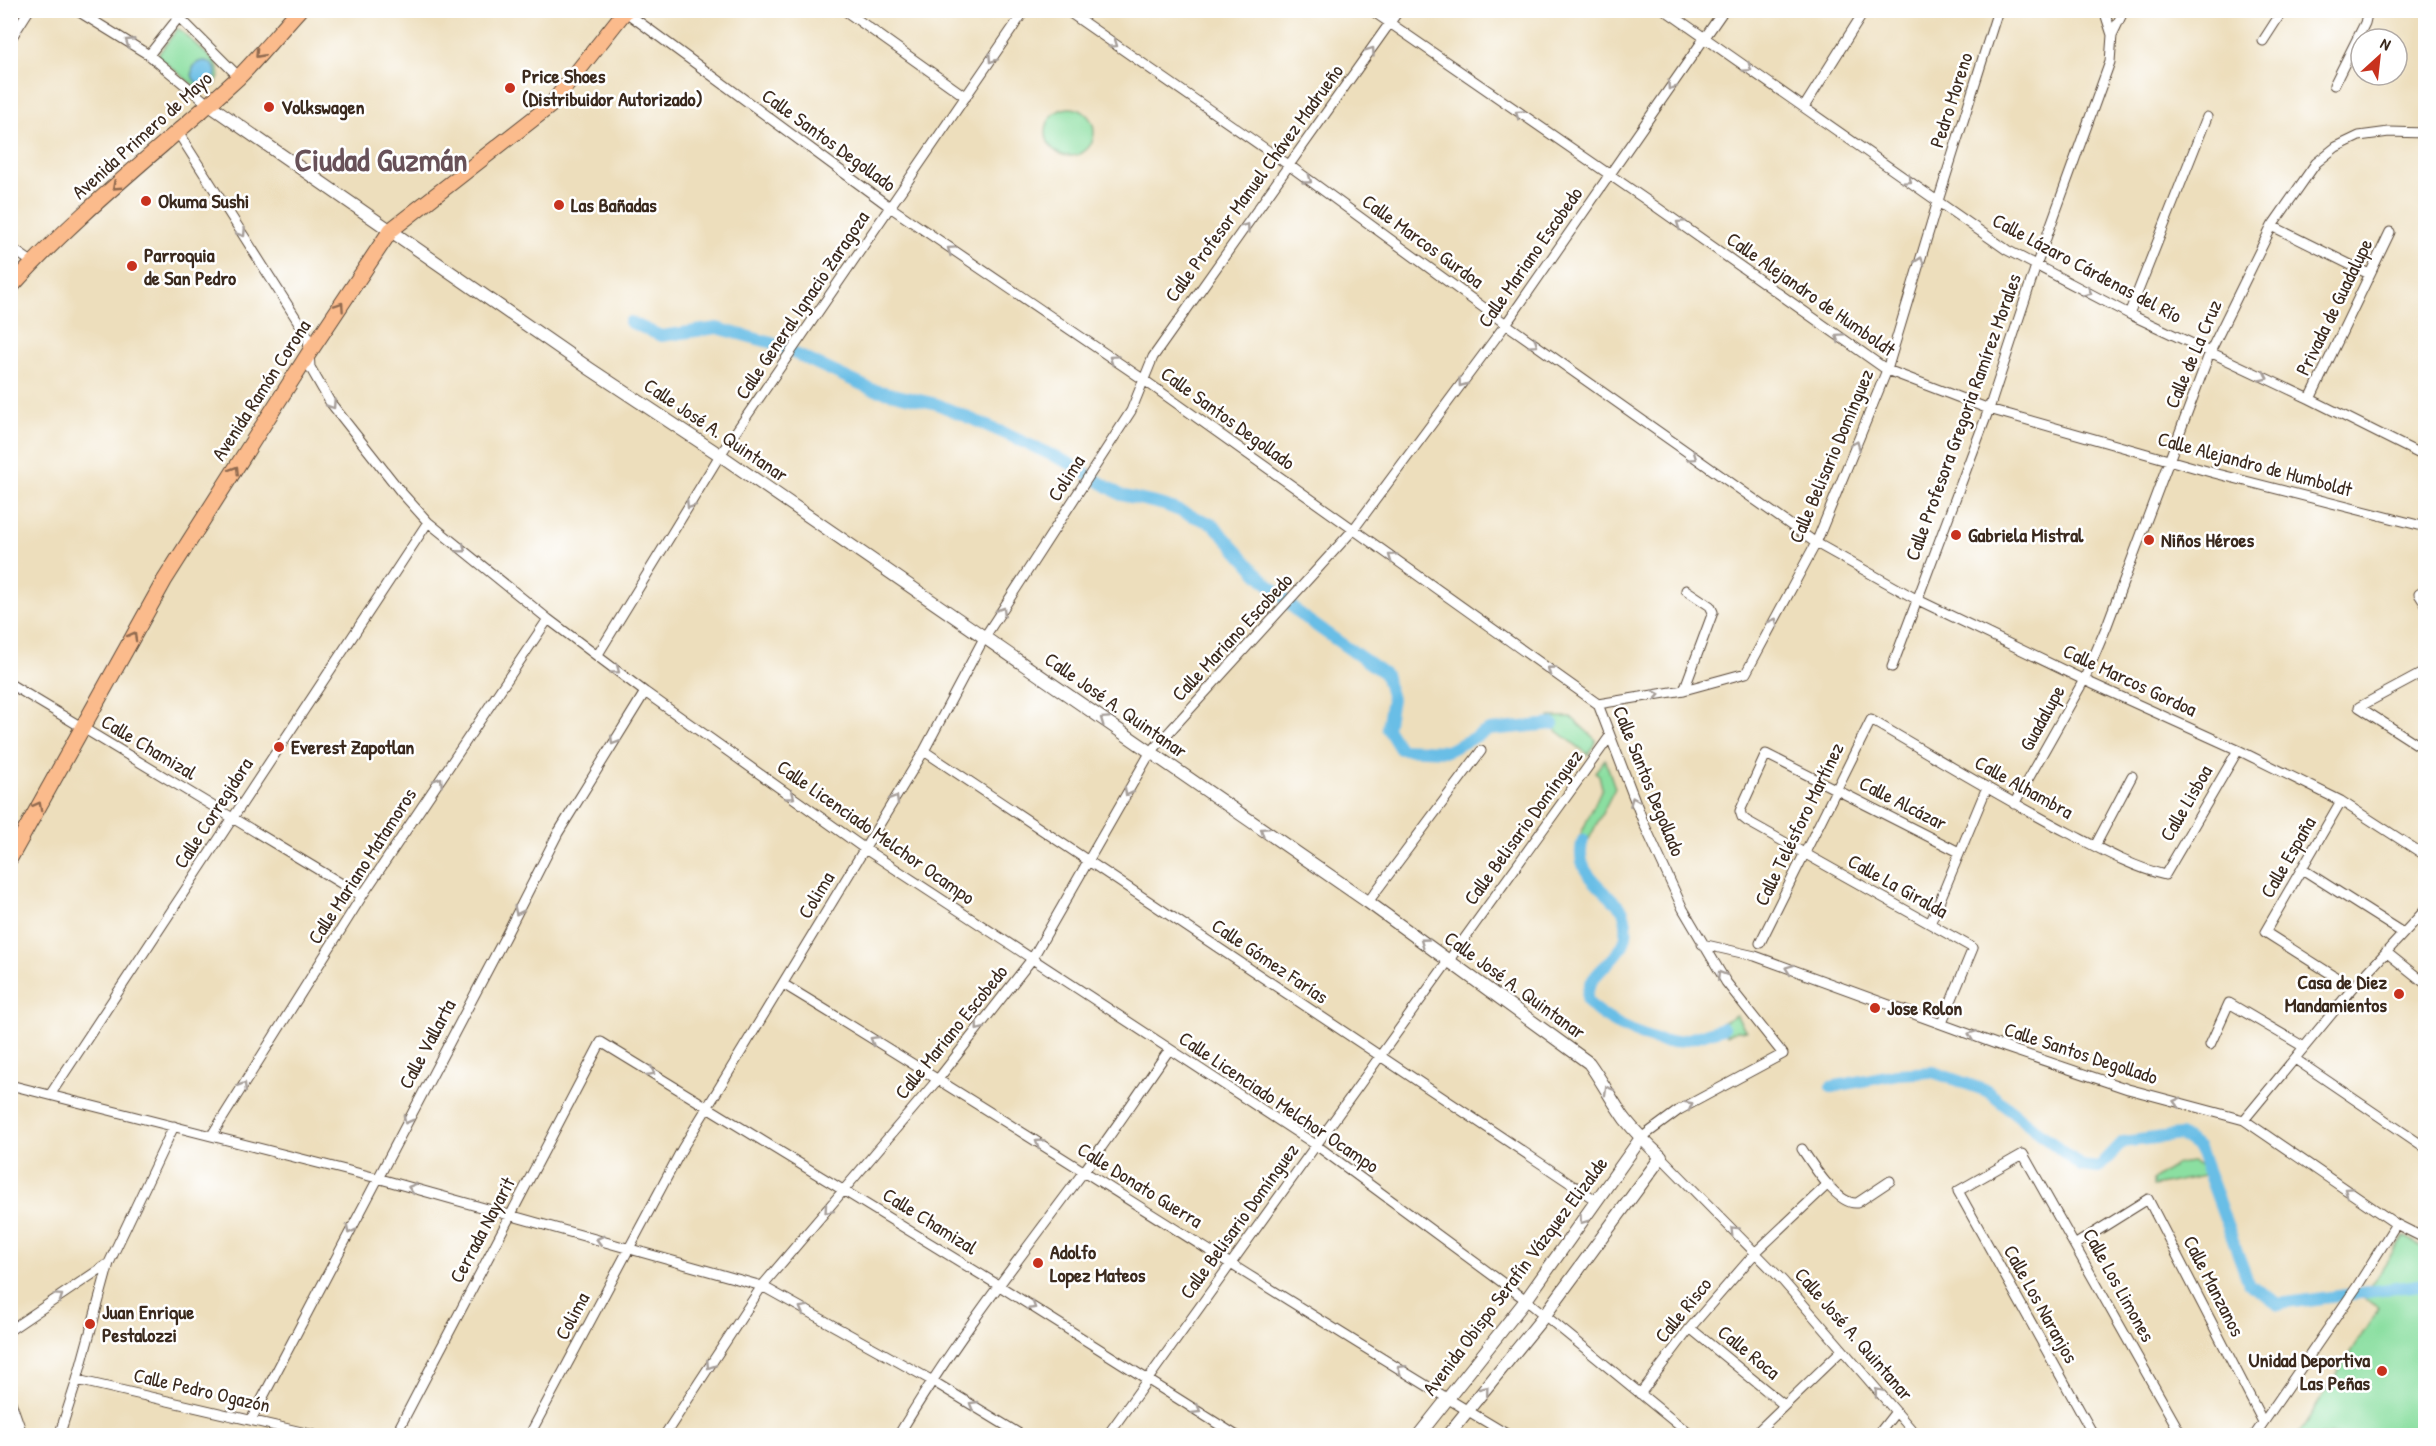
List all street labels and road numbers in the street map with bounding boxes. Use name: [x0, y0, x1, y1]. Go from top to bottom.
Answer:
street label: Pedro Moreno: [1922, 49, 1979, 151]
street label: Calle Profesor Manuel Chávez Madrueño: [1158, 58, 1349, 307]
street label: Avenida Primero de Mayo: [66, 64, 218, 205]
street label: Calle Santos Degollado: [757, 82, 902, 198]
street label: Calle Mariano Escobedo: [1471, 181, 1588, 332]
street label: Calle Marcos Gurdoa: [1357, 187, 1490, 294]
street label: Calle General Ignacio Zaragoza: [728, 205, 875, 404]
street label: Calle Lázaro Cárdenas del Río: [1988, 206, 2187, 329]
street label: Calle Alejandro de Humboldt: [1721, 225, 1902, 363]
street label: Privada de Guadalupe: [2289, 234, 2378, 380]
street label: Calle Profesora Gregoria Ramírez Morales: [1898, 269, 2027, 564]
street label: Calle de La Cruz: [2158, 295, 2228, 412]
street label: Avenida Ramón Corona: [205, 314, 316, 466]
street label: Calle Santos Degollado: [1156, 360, 1301, 476]
street label: Calle Belisario Domínguez: [1782, 364, 1880, 547]
street label: Calle José A. Quintanar: [639, 371, 794, 488]
street label: Calle Alejandro de Humboldt: [2155, 425, 2356, 503]
street label: Colima: [1041, 449, 1091, 506]
street label: Calle Mariano Escobedo: [1165, 567, 1298, 707]
street label: Calle Marcos Gordoa: [2059, 637, 2202, 722]
street label: Calle José A. Quintanar: [1040, 645, 1193, 764]
street label: Guadalupe: [2013, 680, 2071, 755]
street label: Calle Santos Degollado: [1607, 702, 1692, 860]
street label: Calle Chamizal: [96, 707, 203, 786]
street label: Calle Telésforo Martínez: [1747, 737, 1850, 910]
street label: Calle Belisario Domínguez: [1457, 743, 1589, 910]
street label: Calle Alhambra: [1970, 748, 2078, 825]
street label: Calle Corregidora: [167, 752, 259, 873]
street label: Calle Licenciado Melchor Ocampo: [772, 753, 981, 910]
street label: Calle Lisboa: [2153, 760, 2218, 846]
street label: Calle Alcázar: [1855, 769, 1952, 836]
street label: Calle Mariano Matamoros: [301, 782, 422, 949]
street label: Calle España: [2253, 811, 2322, 902]
street label: Calle La Giralda: [1843, 847, 1953, 924]
street label: Colima: [791, 866, 840, 923]
street label: Calle Gómez Farías: [1207, 912, 1334, 1010]
street label: Calle José A. Quintanar: [1439, 924, 1592, 1045]
street label: Calle Mariano Escobedo: [888, 959, 1013, 1105]
street label: Calle Vallarta: [392, 994, 462, 1093]
street label: Calle Santos Degollado: [2001, 1015, 2161, 1090]
street label: Calle Licenciado Melchor Ocampo: [1174, 1024, 1385, 1179]
street label: Calle Donato Guerra: [1073, 1135, 1208, 1234]
street label: Calle Belisario Domínguez: [1173, 1137, 1305, 1304]
street label: Avenida Obispo Serafín Vázquez Elizalde: [1416, 1151, 1613, 1401]
street label: Cerrada Nayarit: [442, 1171, 521, 1287]
street label: Calle Chamizal: [878, 1181, 983, 1261]
street label: Calle Los Limones: [2077, 1223, 2162, 1347]
street label: Calle Manzanos: [2177, 1231, 2252, 1341]
street label: Calle Los Naranjos: [1998, 1240, 2085, 1368]
street label: Calle José A. Quintanar: [1789, 1261, 1920, 1406]
street label: Calle Risco: [1648, 1271, 1717, 1348]
street label: Colima: [548, 1287, 595, 1344]
street label: Calle Roca: [1713, 1318, 1786, 1385]
street label: Calle Pedro Ogazón: [131, 1361, 273, 1418]

